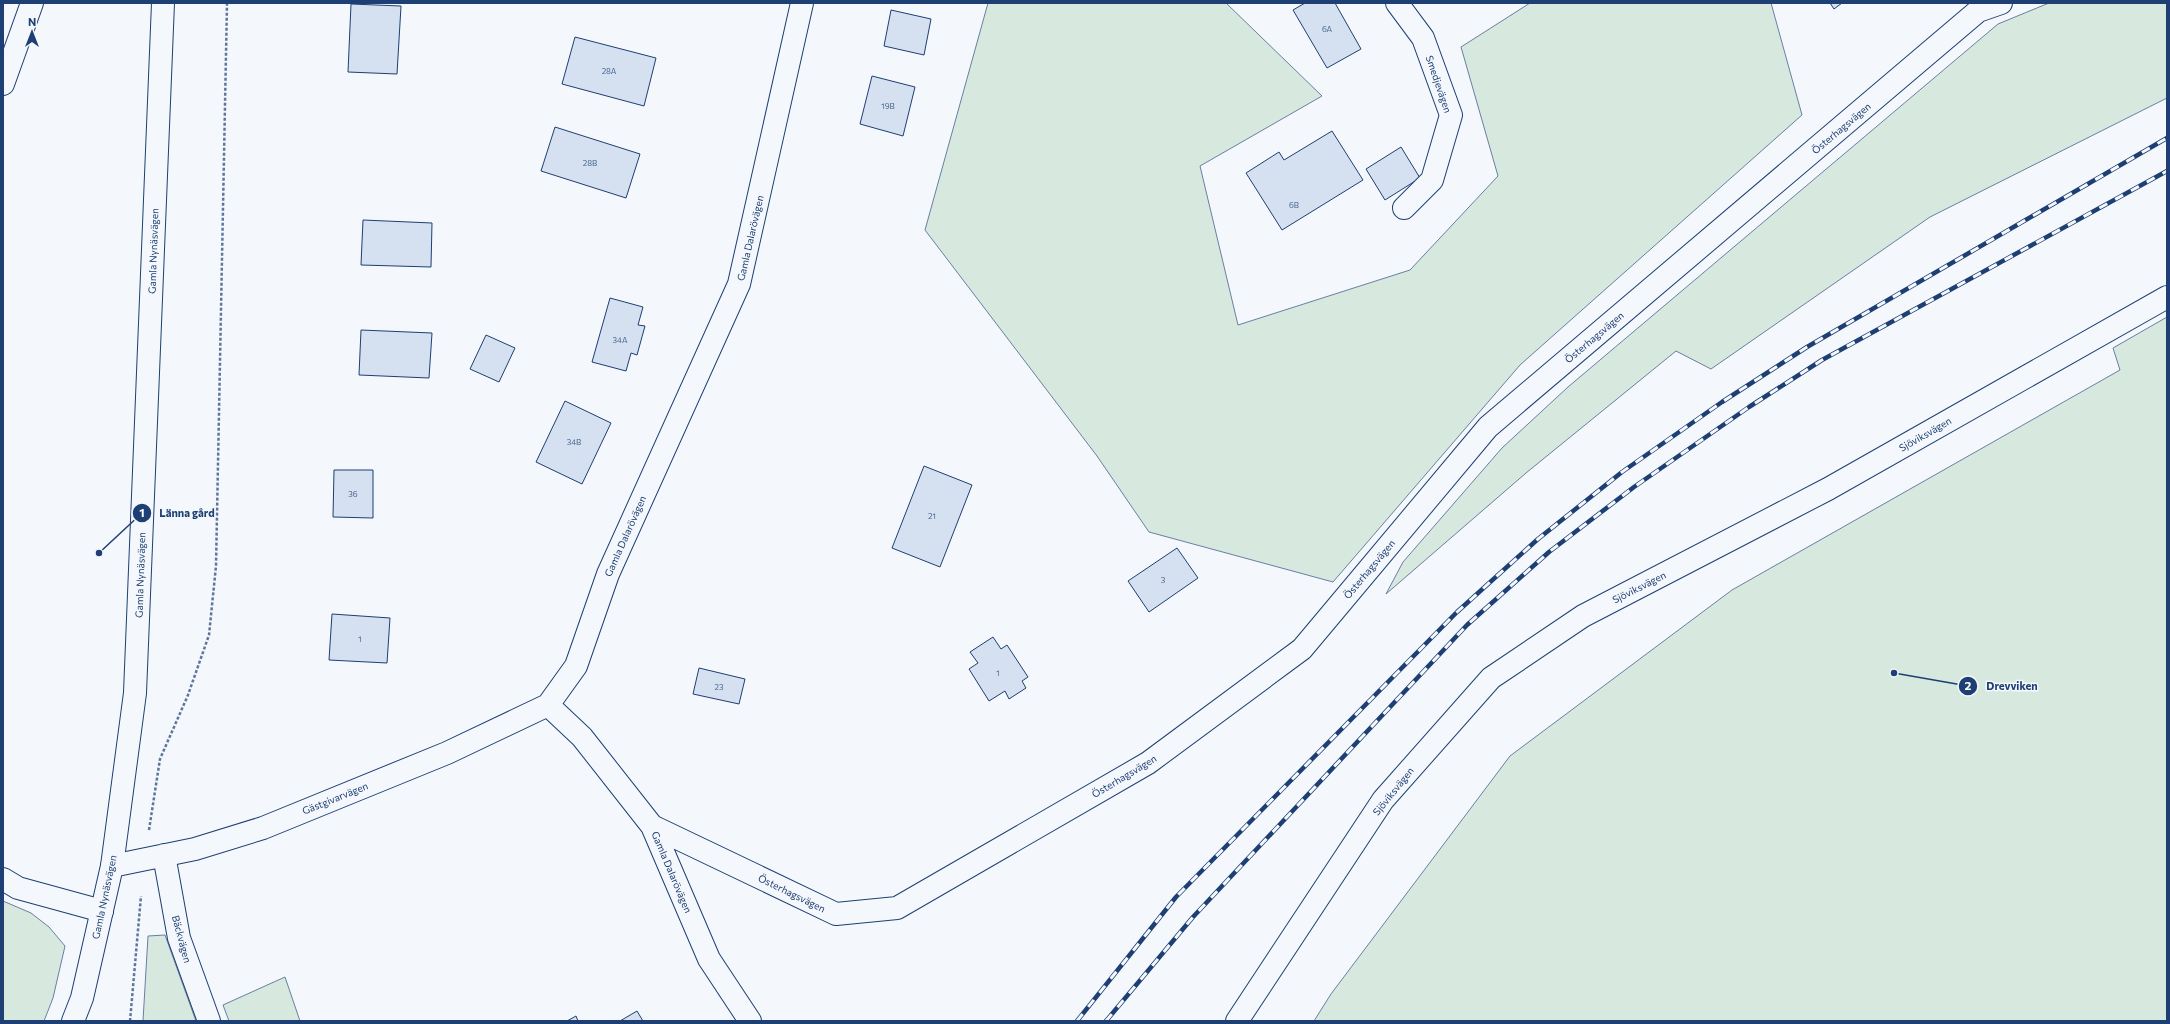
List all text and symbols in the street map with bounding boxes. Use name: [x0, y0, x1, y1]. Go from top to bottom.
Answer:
north arrow: [12, 12, 52, 52]
text: N: [28, 15, 36, 28]
house number: 6A: [1322, 24, 1333, 34]
street label: Smedjevägen: [1424, 54, 1454, 114]
house number: 28A: [602, 66, 617, 76]
street label: Österhagsvägen: [1809, 100, 1873, 156]
house number: 19B: [881, 101, 895, 111]
house number: 28B: [583, 158, 597, 168]
street label: Gamla Dalarövägen: [734, 194, 766, 282]
house number: 6B: [1289, 200, 1299, 210]
street label: Gamla Nynäsvägen: [146, 208, 160, 294]
street label: Österhagsvägen: [1562, 309, 1626, 365]
house number: 34A: [613, 335, 628, 345]
street label: Sjöviksvägen: [1897, 414, 1953, 454]
house number: 34B: [567, 437, 581, 447]
house number: 36: [348, 489, 358, 499]
street label: Gamla Dalarövägen: [602, 494, 648, 578]
callout: Länna gård: [132, 502, 223, 525]
text: 1: [139, 505, 145, 519]
text: Länna gård: [159, 506, 215, 519]
house number: 21: [928, 511, 936, 521]
street label: Gamla Nynäsvägen: [133, 532, 147, 618]
street label: Österhagsvägen: [1341, 537, 1397, 601]
street label: Sjöviksvägen: [1610, 568, 1668, 606]
house number: 3: [1161, 575, 1166, 585]
house number: 1: [358, 634, 362, 644]
house number: 1: [996, 668, 1000, 678]
callout: Drevviken: [1958, 674, 2046, 697]
text: 2: [1965, 678, 1972, 692]
text: Drevviken: [1986, 679, 2038, 692]
house number: 23: [715, 682, 724, 692]
street label: Österhagsvägen: [1089, 752, 1159, 800]
street label: Sjöviksvägen: [1370, 765, 1416, 817]
street label: Gästgivarvägen: [300, 779, 370, 817]
street label: Gamla Dalarövägen: [649, 829, 695, 915]
street label: Gamla Nynäsvägen: [89, 854, 119, 940]
street label: Österhagsvägen: [756, 872, 828, 914]
street label: Bäckvägen: [170, 914, 194, 964]

